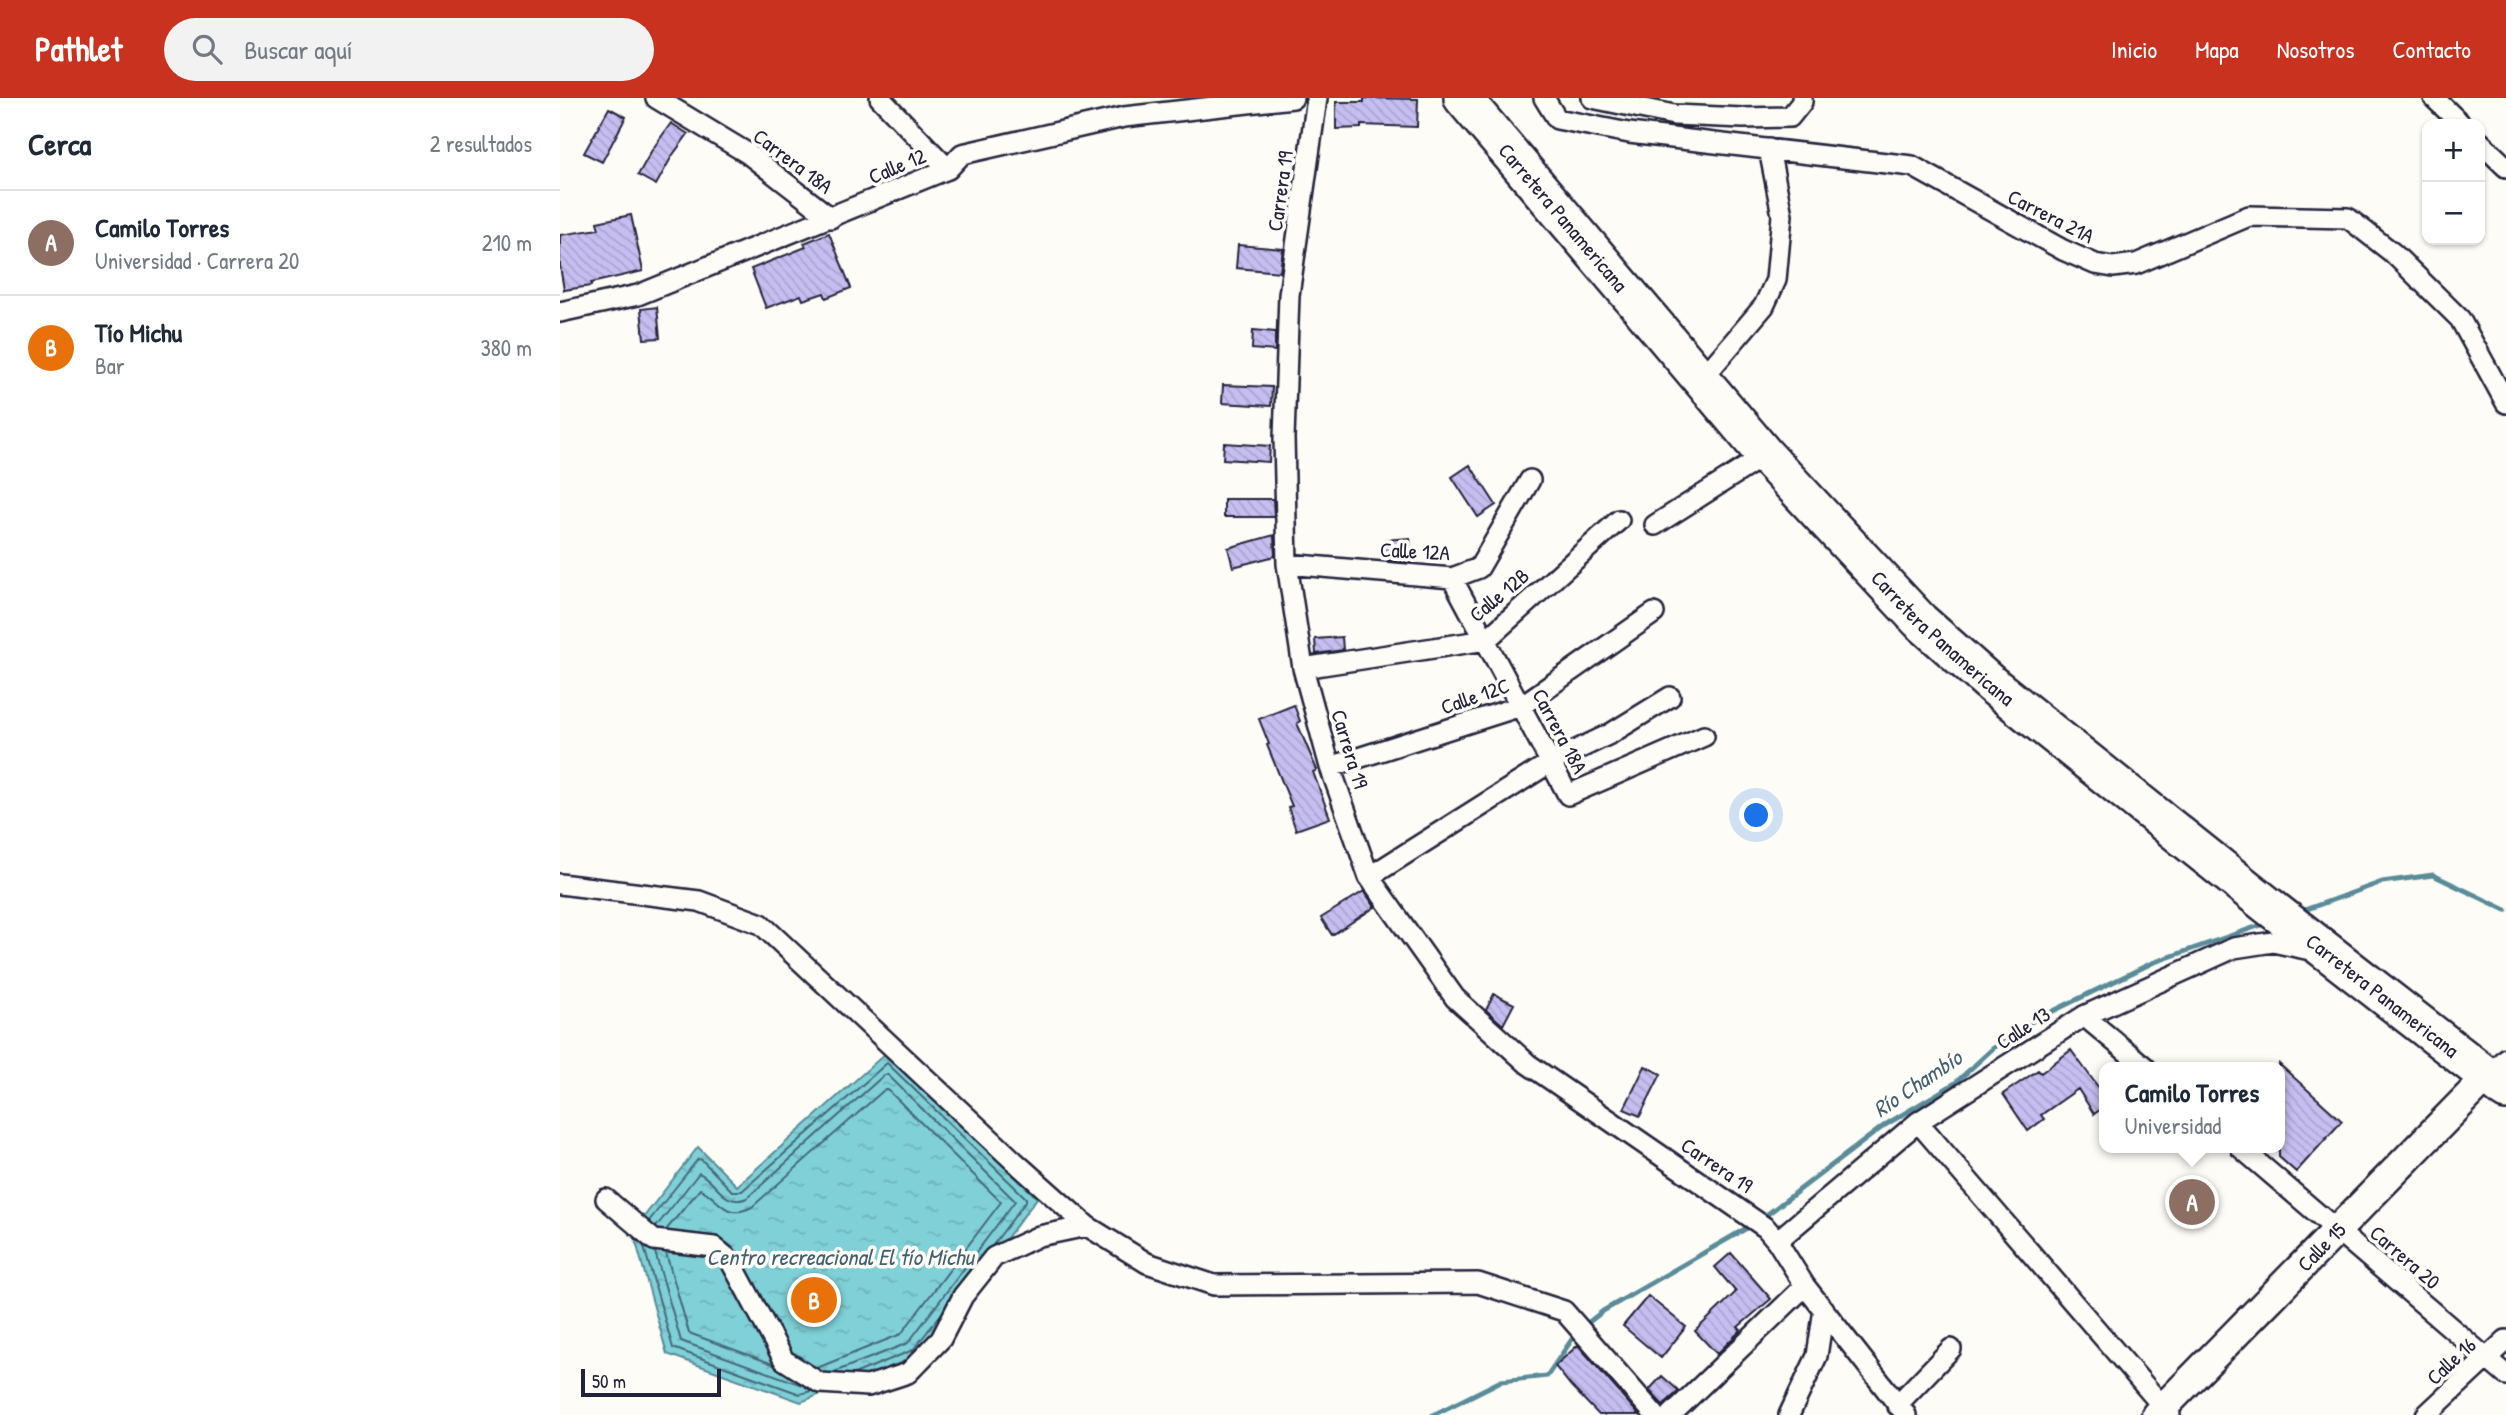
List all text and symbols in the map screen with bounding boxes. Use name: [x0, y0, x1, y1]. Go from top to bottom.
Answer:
search box: [164, 18, 654, 81]
text: Pathlet: [35, 27, 122, 71]
icon: search: [188, 30, 226, 68]
text: Buscar aquí: [244, 32, 353, 67]
text: Inicio: [2111, 33, 2157, 65]
text: Mapa: [2195, 33, 2239, 65]
text: Nosotros: [2277, 33, 2354, 65]
text: Contacto: [2392, 33, 2471, 65]
map controls: [2422, 119, 2485, 245]
button: +: [2422, 119, 2485, 182]
street label: Carrera 18A: [747, 122, 839, 200]
text: Cerca: [28, 124, 91, 164]
text: 2 resultados: [430, 128, 532, 159]
street label: Carretera Panamericana: [1492, 136, 1635, 298]
street label: Calle 12: [864, 141, 930, 191]
street label: Carrera 19: [1260, 149, 1300, 233]
street label: Carrera 21A: [2003, 182, 2099, 250]
button: −: [2422, 182, 2485, 245]
text: Camilo Torres: [95, 210, 229, 245]
text: A: [45, 227, 57, 258]
text: 210 m: [482, 227, 532, 258]
text: Universidad · Carrera 20: [95, 245, 299, 276]
text: Tío Michu: [95, 315, 182, 350]
text: B: [45, 332, 57, 363]
text: 380 m: [481, 332, 532, 363]
text: Bar: [95, 350, 125, 381]
street label: Calle 12A: [1379, 535, 1451, 567]
street label: Calle 12B: [1463, 561, 1535, 629]
street label: Carretera Panamericana: [1865, 564, 2021, 712]
street label: Calle 12C: [1437, 671, 1513, 721]
street label: Carrera 18A: [1526, 683, 1594, 779]
street label: Carrera 19: [1324, 706, 1376, 792]
your location: [1739, 798, 1773, 832]
street label: Carretera Panamericana: [2300, 926, 2465, 1064]
street label: Calle 13: [1990, 1000, 2056, 1056]
water label: Río Chambío: [1866, 1041, 1969, 1124]
popup: [2099, 1062, 2285, 1153]
text: Camilo Torres: [2125, 1075, 2259, 1110]
text: Universidad: [2125, 1110, 2221, 1141]
street label: Carrera 19: [1675, 1130, 1759, 1200]
pin: A: [2169, 1176, 2215, 1228]
street label: Calle 15: [2290, 1215, 2352, 1277]
street label: Carrera 20: [2364, 1218, 2446, 1296]
water label: Centro recreacional El tío Michu: [706, 1241, 976, 1272]
pin: B: [791, 1274, 837, 1326]
street label: Calle 16: [2420, 1331, 2482, 1391]
scale bar: [581, 1366, 721, 1398]
text: 50 m: [592, 1368, 626, 1394]

